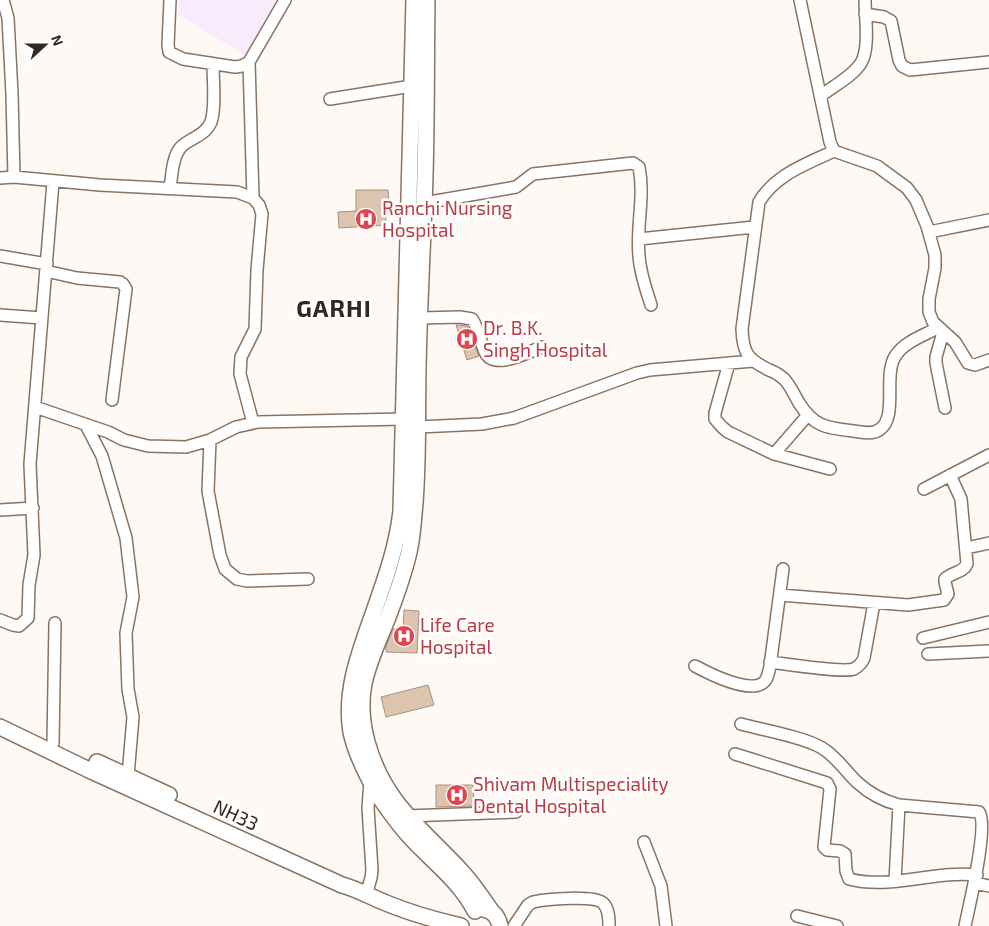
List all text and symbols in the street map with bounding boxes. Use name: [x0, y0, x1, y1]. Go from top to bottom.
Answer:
north arrow: [20, 20, 70, 70]
text: N: [48, 32, 67, 48]
place label: Ranchi Nursing Hospital: [382, 196, 513, 241]
hospital icon: Ranchi Nursing Hospital: [354, 207, 378, 231]
district label: GARHI: [296, 293, 372, 322]
place label: Dr. B.K. Singh Hospital: [483, 316, 608, 361]
hospital icon: Dr. B.K. Singh Hospital: [455, 327, 479, 351]
place label: Life Care Hospital: [420, 613, 495, 658]
hospital icon: Life Care Hospital: [392, 624, 416, 648]
place label: Shivam Multispeciality Dental Hospital: [473, 772, 669, 817]
hospital icon: Shivam Multispeciality Dental Hospital: [445, 783, 469, 807]
street label: NH33: [210, 794, 262, 835]

